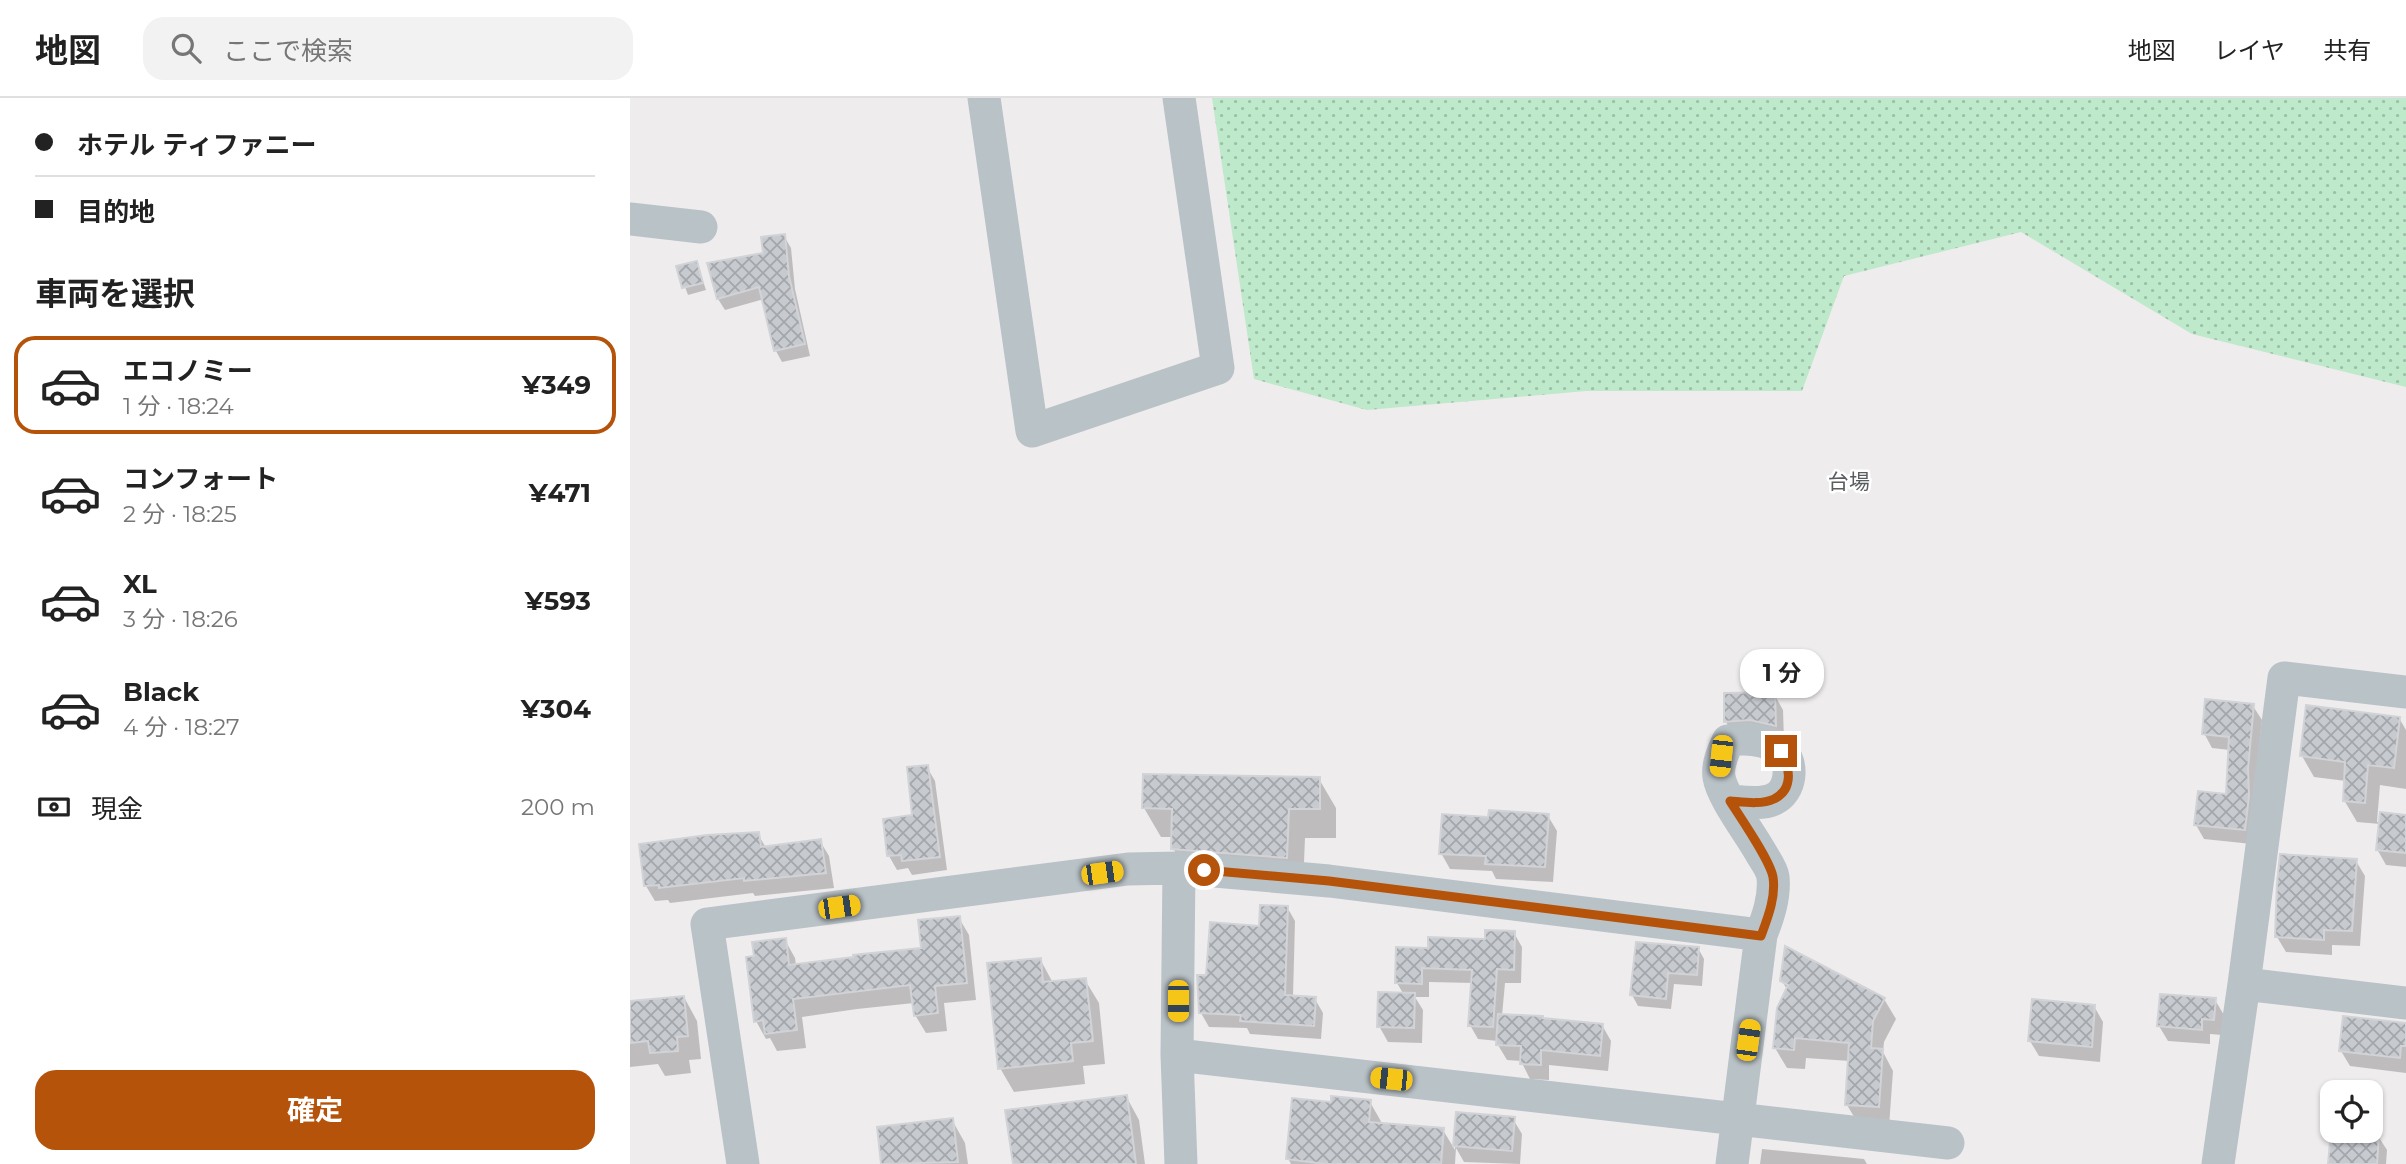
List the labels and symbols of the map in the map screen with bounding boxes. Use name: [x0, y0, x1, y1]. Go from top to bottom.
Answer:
district label: 台場: [1828, 469, 1870, 494]
callout: 1 分: [1739, 650, 1823, 698]
car: [1709, 734, 1734, 778]
route end: [1765, 735, 1797, 767]
route start: [1188, 854, 1220, 886]
car: [1080, 860, 1125, 886]
car: [817, 894, 862, 920]
car: [1168, 980, 1189, 1022]
car: [1735, 1018, 1762, 1062]
car: [1370, 1066, 1413, 1092]

